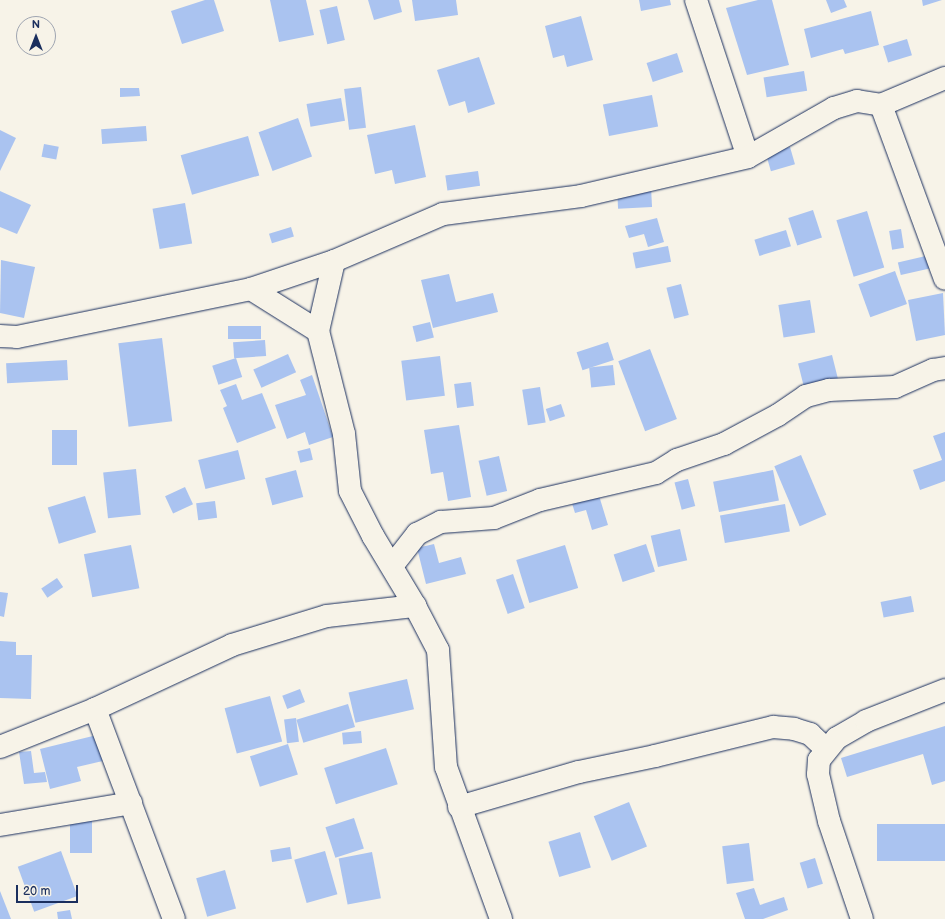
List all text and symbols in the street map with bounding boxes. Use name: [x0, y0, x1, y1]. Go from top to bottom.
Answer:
north arrow: [16, 16, 56, 56]
text: N: [32, 18, 40, 31]
scale bar: [18, 877, 80, 903]
text: 20 m: [23, 884, 50, 899]

